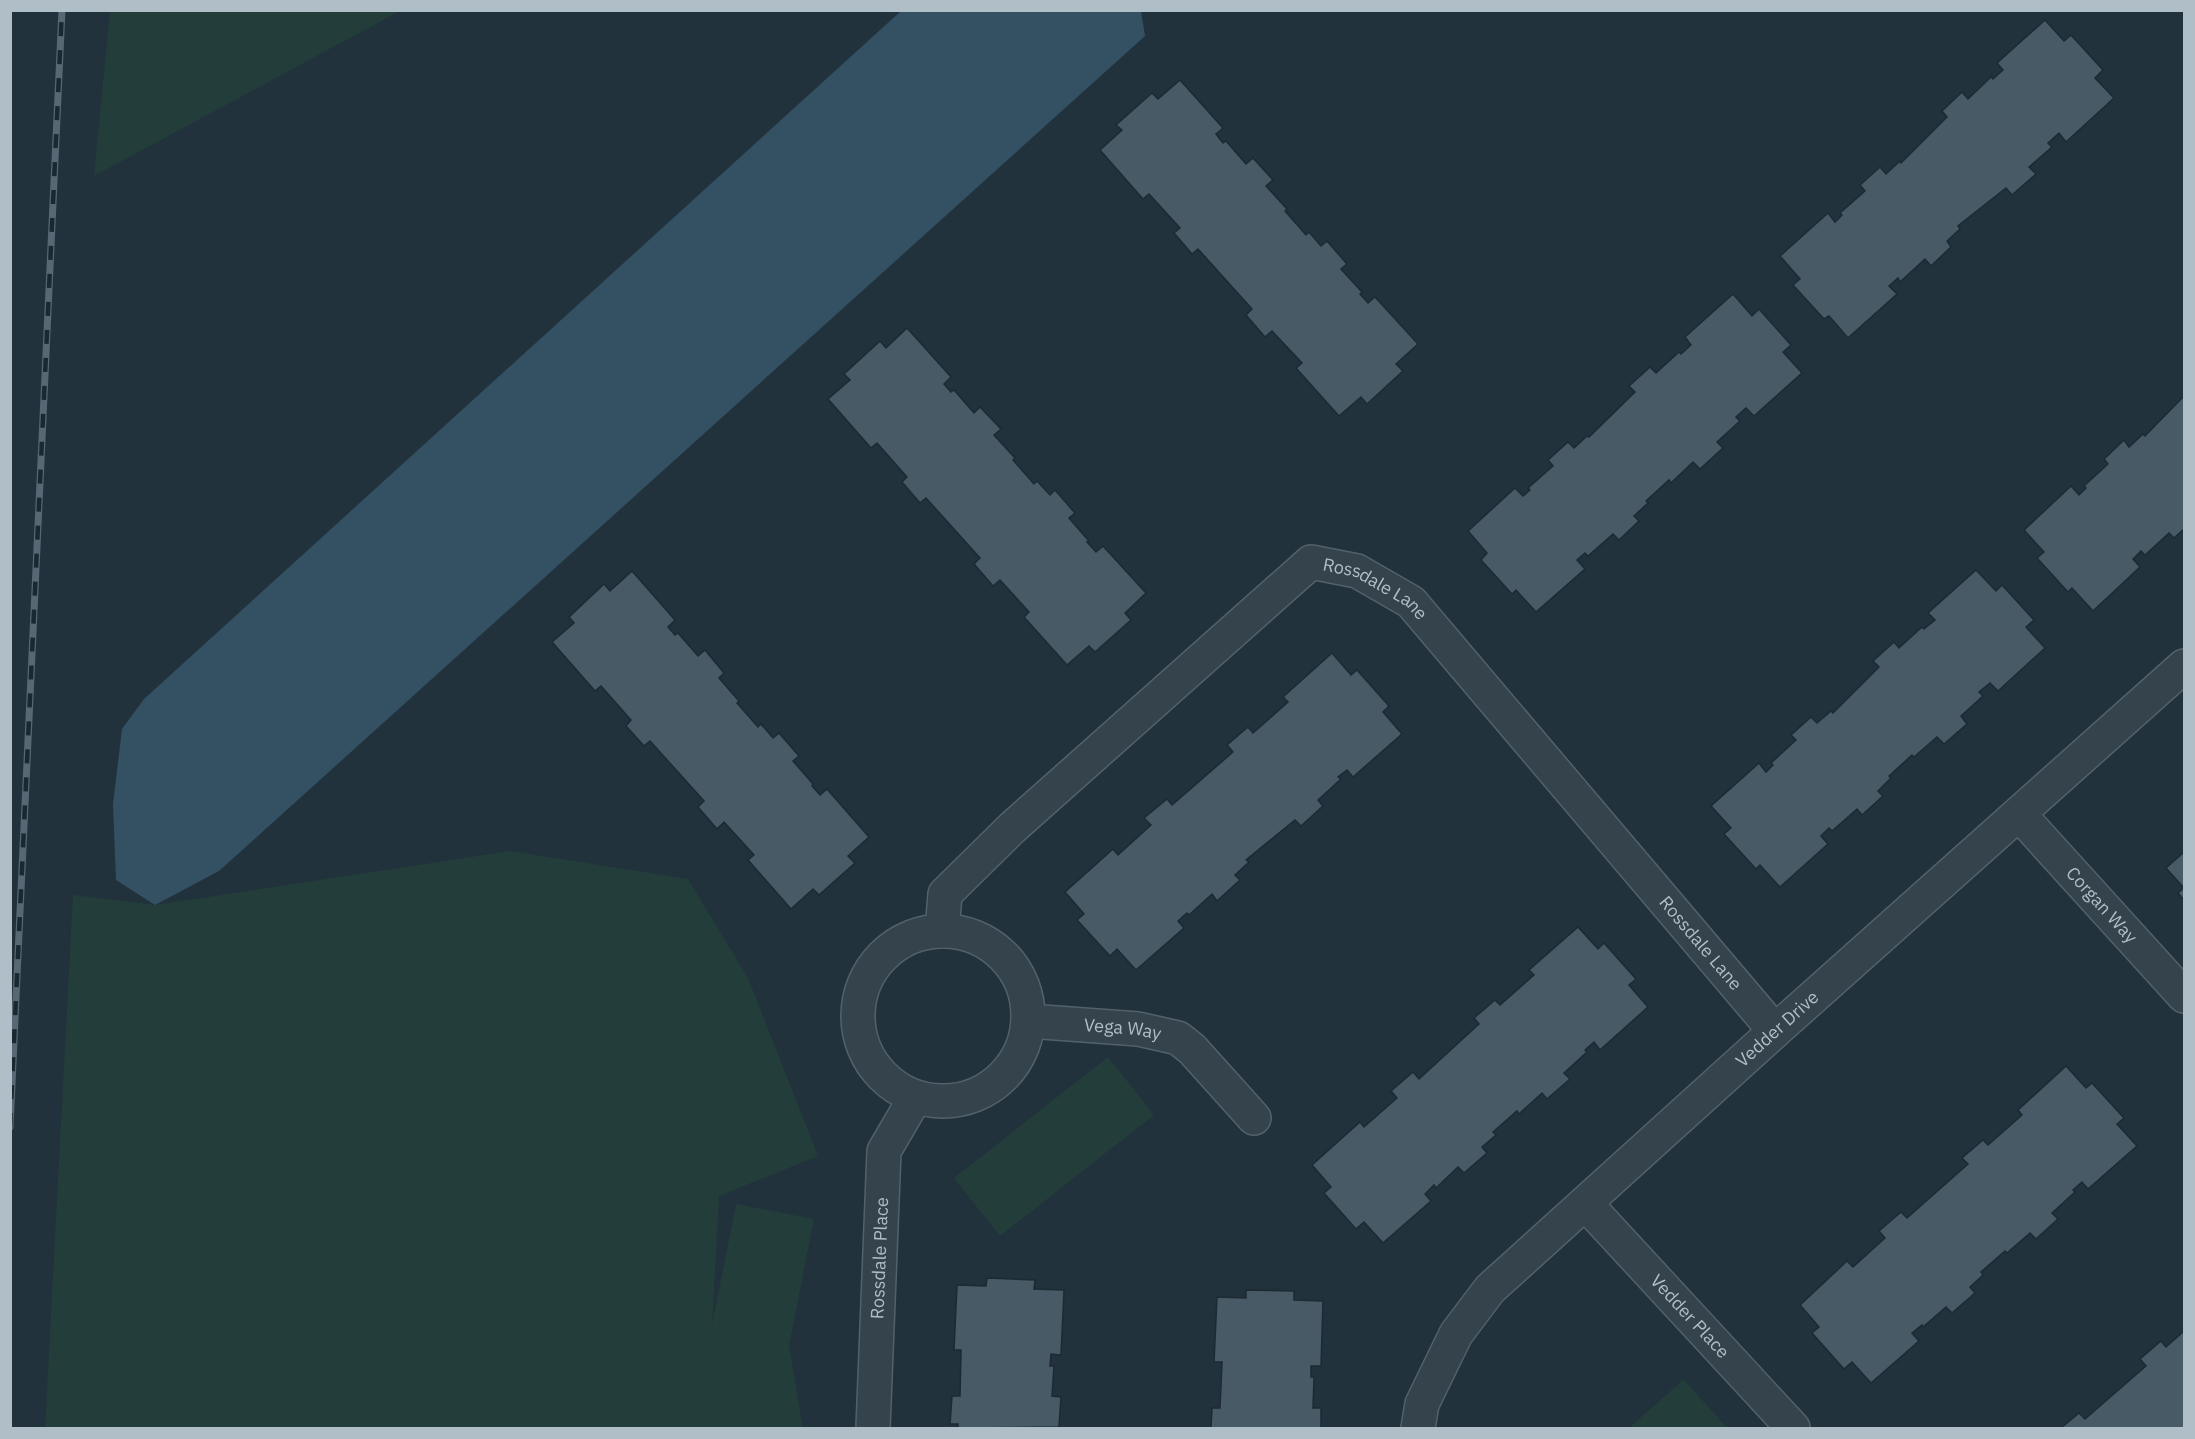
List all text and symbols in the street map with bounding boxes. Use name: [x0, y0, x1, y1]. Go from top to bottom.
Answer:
street label: Rossdale Lane: [1321, 553, 1433, 624]
street label: Corgan Way: [2061, 862, 2143, 948]
street label: Rossdale Lane: [1654, 891, 1747, 995]
street label: Vedder Drive: [1731, 985, 1823, 1072]
street label: Vega Way: [1083, 1013, 1164, 1045]
street label: Rossdale Place: [865, 1196, 893, 1320]
street label: Vedder Place: [1646, 1269, 1735, 1363]

